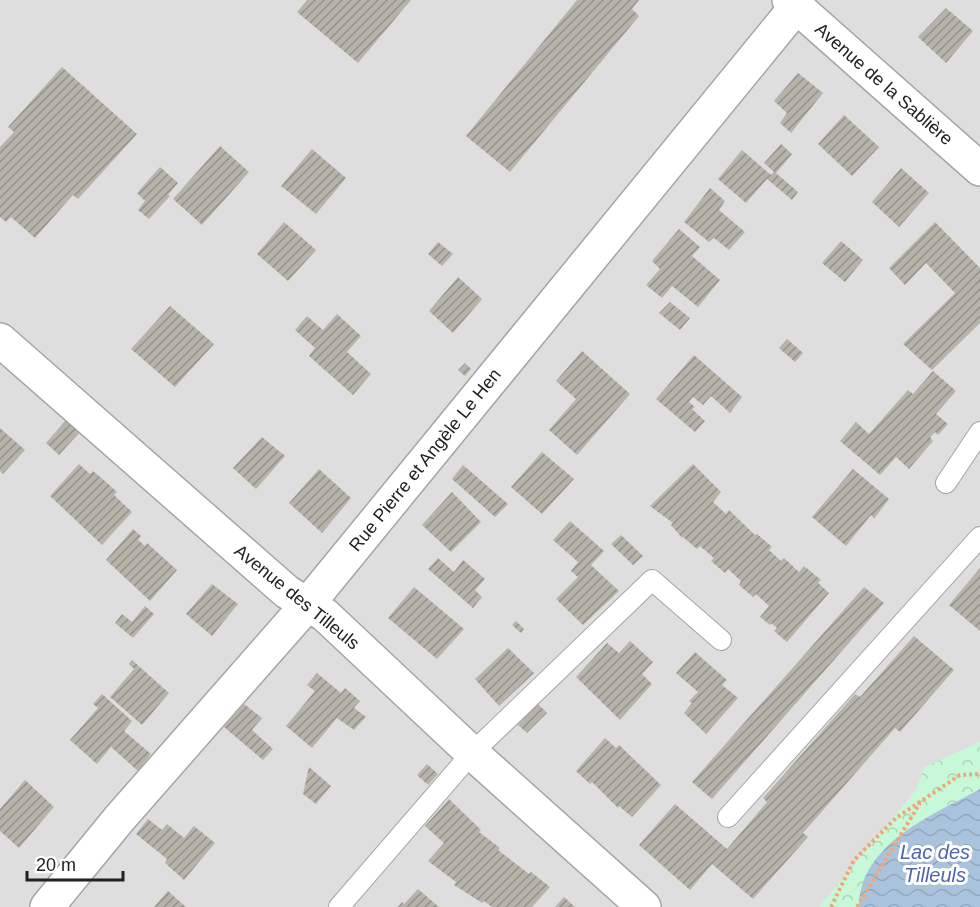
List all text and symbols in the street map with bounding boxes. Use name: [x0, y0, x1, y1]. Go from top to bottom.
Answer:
street label: Avenue de la Sablière: [811, 19, 957, 149]
street label: Rue Pierre et Angèle Le Hen: [345, 365, 505, 555]
street label: Avenue des Tilleuls: [231, 541, 363, 653]
water label: Lac des Tilleuls: [900, 841, 970, 886]
scale bar: [27, 844, 123, 882]
text: 20 m: [36, 855, 76, 875]

